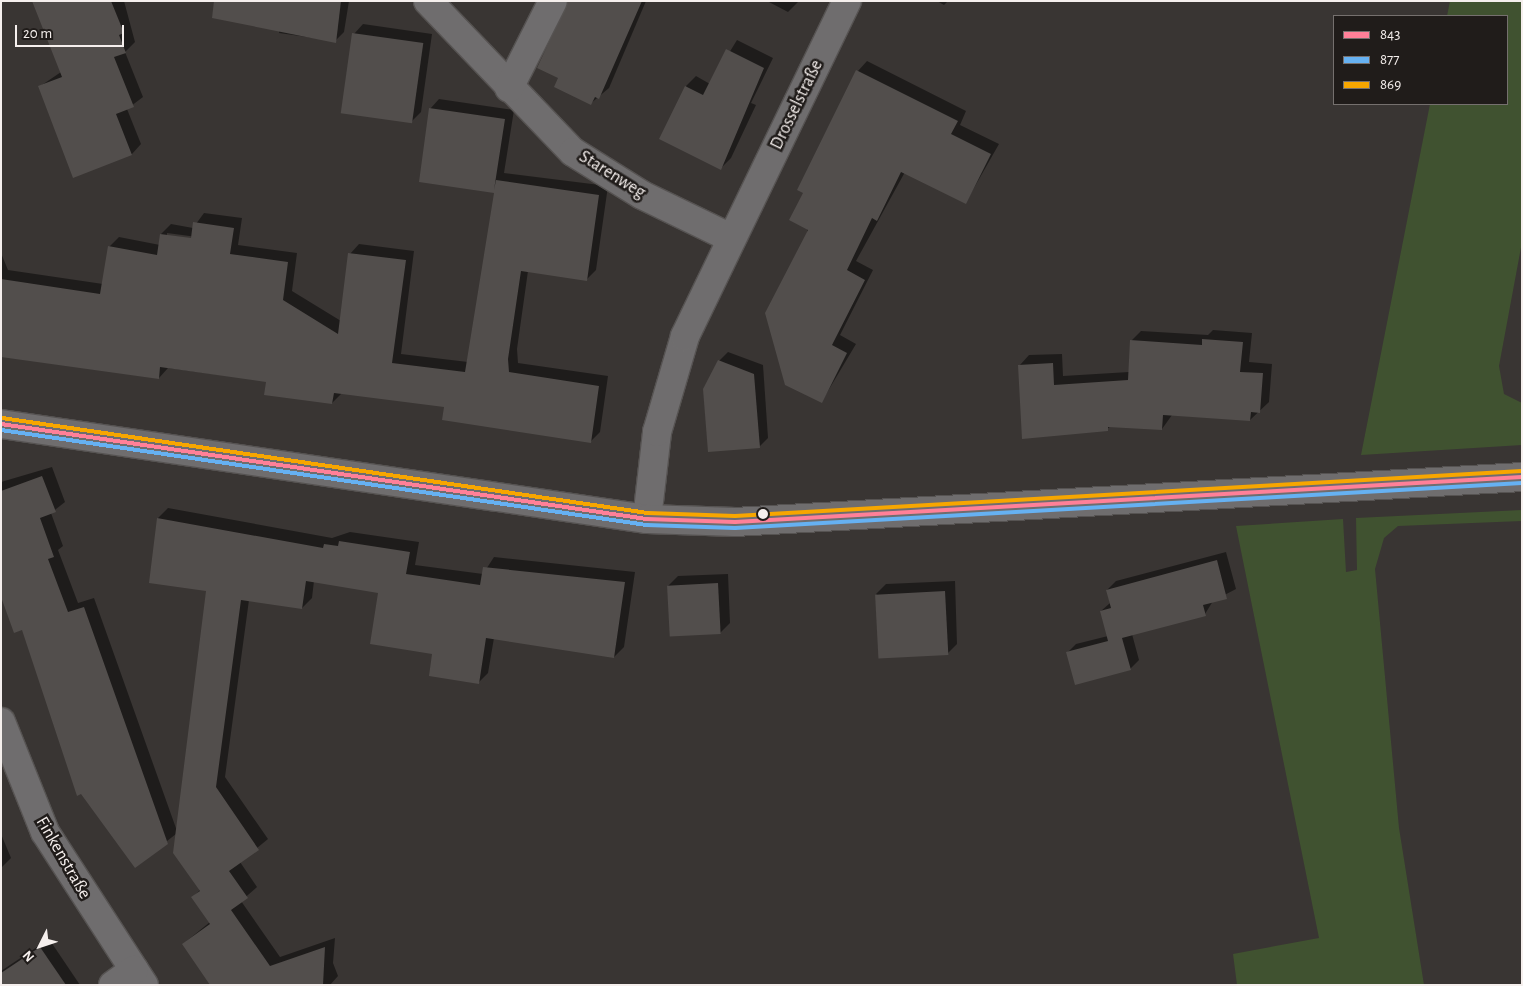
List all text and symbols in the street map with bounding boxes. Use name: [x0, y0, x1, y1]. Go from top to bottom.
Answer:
scale bar: [18, 15, 126, 47]
legend: [1333, 15, 1508, 105]
text: 20 m: [23, 26, 52, 41]
text: 843: [1380, 27, 1401, 42]
text: 877: [1380, 52, 1400, 67]
street label: Drosselstraße: [766, 57, 828, 153]
text: 869: [1380, 77, 1401, 92]
street label: Starenweg: [575, 146, 649, 204]
unlabelled marker: [758, 509, 768, 519]
street label: Finkenstraße: [31, 813, 95, 903]
north arrow: [15, 921, 65, 971]
text: N: [20, 948, 37, 964]

